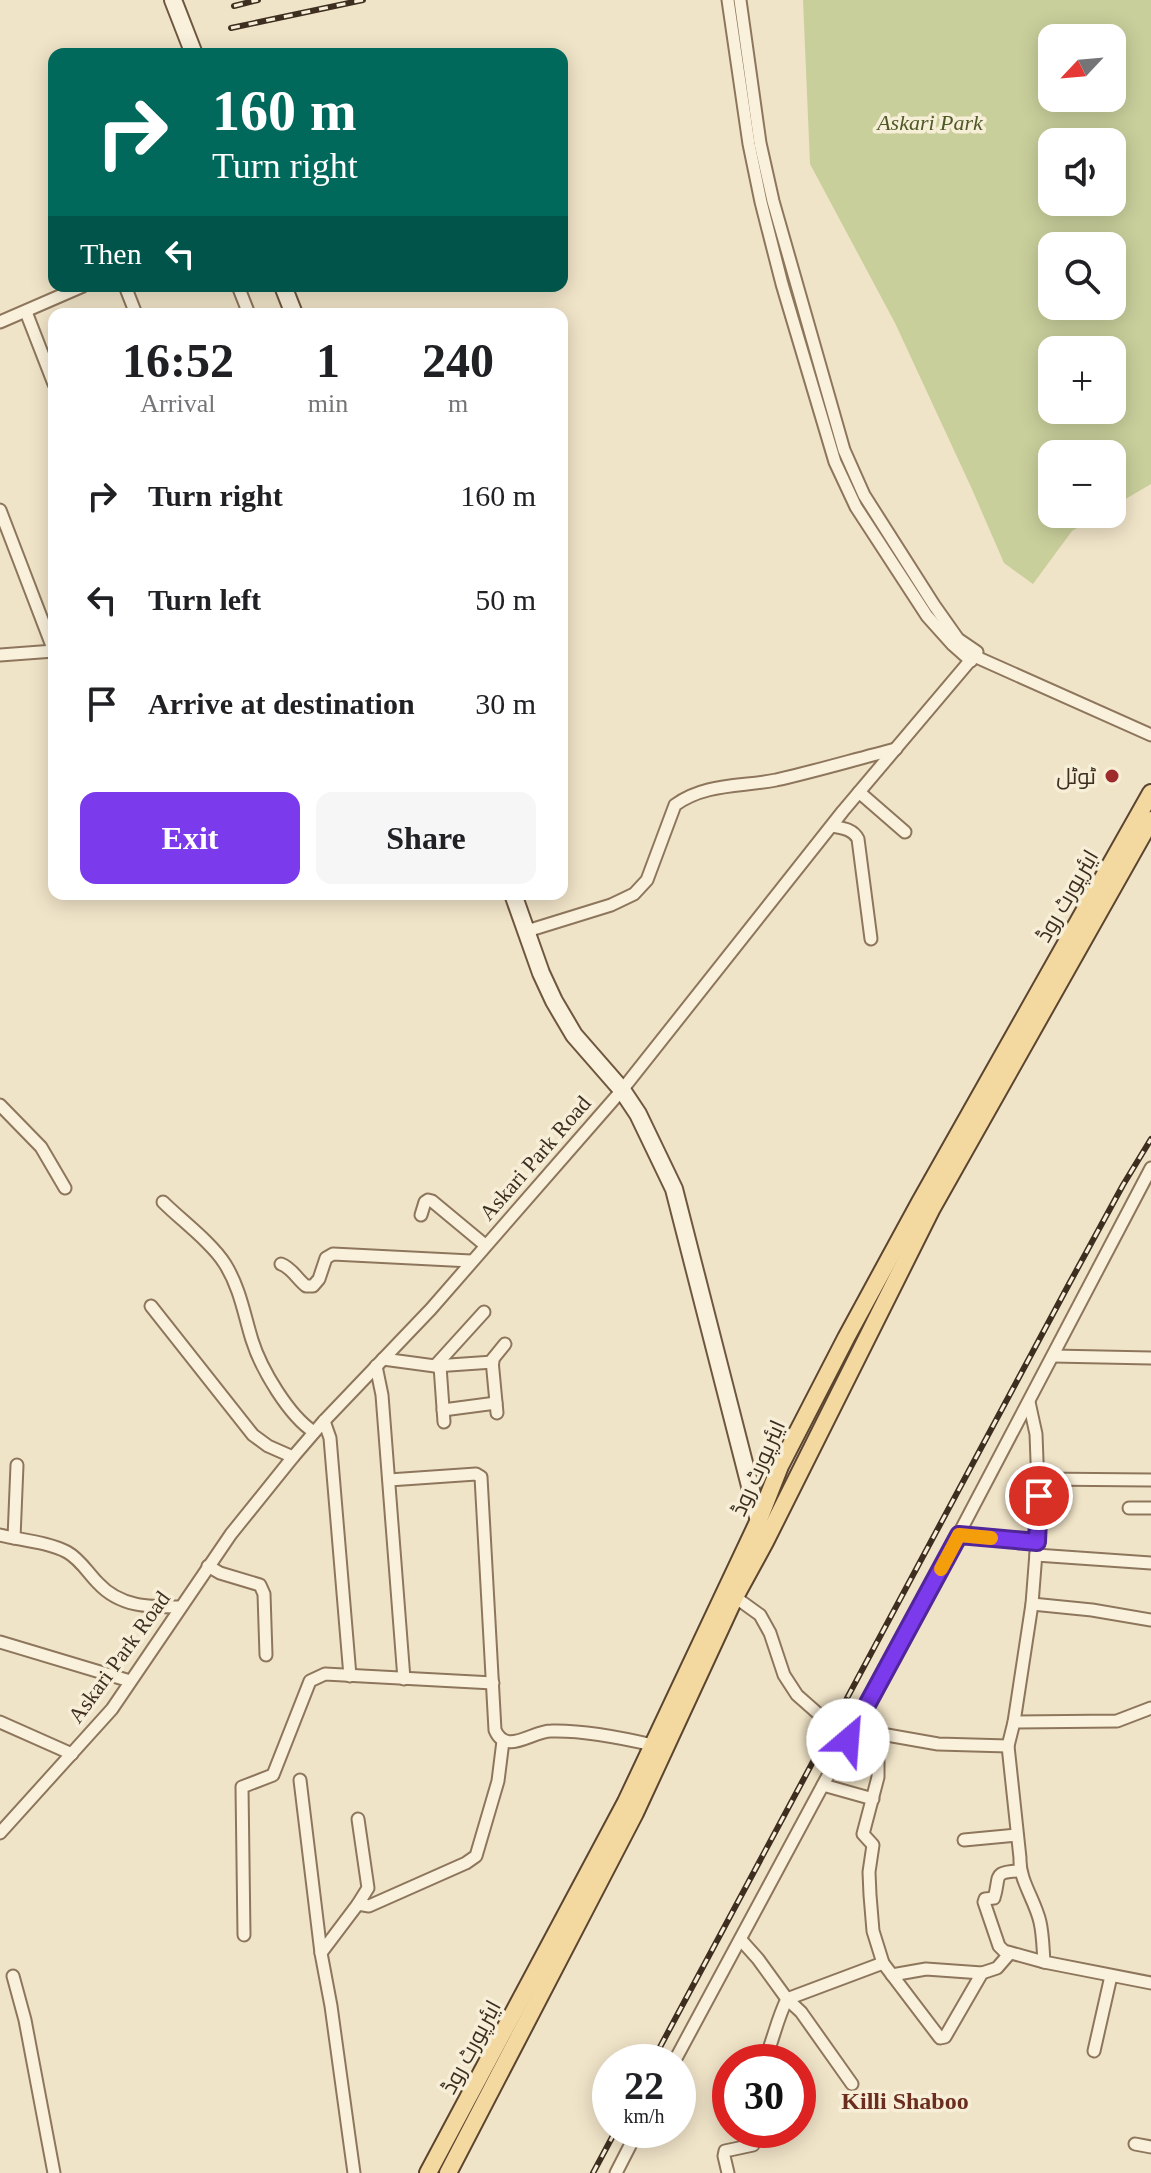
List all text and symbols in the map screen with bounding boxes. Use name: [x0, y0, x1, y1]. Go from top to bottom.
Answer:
north arrow: [1038, 24, 1126, 112]
map controls: [1038, 24, 1126, 528]
icon: right: [80, 80, 184, 184]
text: 160 m: [212, 80, 357, 142]
park label: Askari Park: [875, 110, 984, 135]
button: sound: [1038, 128, 1126, 216]
text: Turn right: [212, 146, 358, 186]
icon: left: [158, 232, 202, 276]
button: search: [1038, 232, 1126, 320]
text: Then: [80, 237, 142, 270]
text: 16:52: [122, 334, 234, 387]
text: 1: [316, 334, 340, 387]
text: 240: [422, 334, 494, 387]
button: +: [1038, 336, 1126, 424]
text: Arrival: [140, 389, 215, 418]
text: min: [308, 389, 348, 418]
text: m: [448, 389, 468, 418]
button: −: [1038, 440, 1126, 528]
icon: right: [80, 474, 124, 518]
text: Turn right: [148, 479, 283, 512]
text: 160 m: [460, 479, 536, 512]
icon: left: [80, 578, 124, 622]
text: Turn left: [148, 583, 261, 616]
text: 50 m: [475, 583, 536, 616]
icon: arrive: [80, 682, 124, 726]
text: Arrive at destination: [148, 687, 415, 720]
text: 30 m: [475, 687, 536, 720]
place label: ٹوٹل: [1056, 764, 1096, 790]
marker: ٹوٹل: [1103, 767, 1121, 785]
button: Exit: [80, 792, 300, 884]
button: Share: [316, 792, 536, 884]
street label: ایئرپورٹ روڈ: [1031, 845, 1105, 948]
street label: Askari Park Road: [474, 1091, 596, 1225]
street label: ایئرپورٹ روڈ: [726, 1416, 792, 1521]
pin: [1005, 1462, 1073, 1530]
icon: arrive: [1017, 1474, 1061, 1518]
street label: Askari Park Road: [63, 1586, 175, 1728]
position arrow: [806, 1698, 890, 1782]
street label: ایئرپورٹ روڈ: [436, 1996, 508, 2099]
speed limit sign: 30: [712, 2044, 816, 2148]
text: 22: [624, 2063, 664, 2108]
district label: Killi Shaboo: [841, 2088, 969, 2114]
text: km/h: [623, 2105, 665, 2127]

